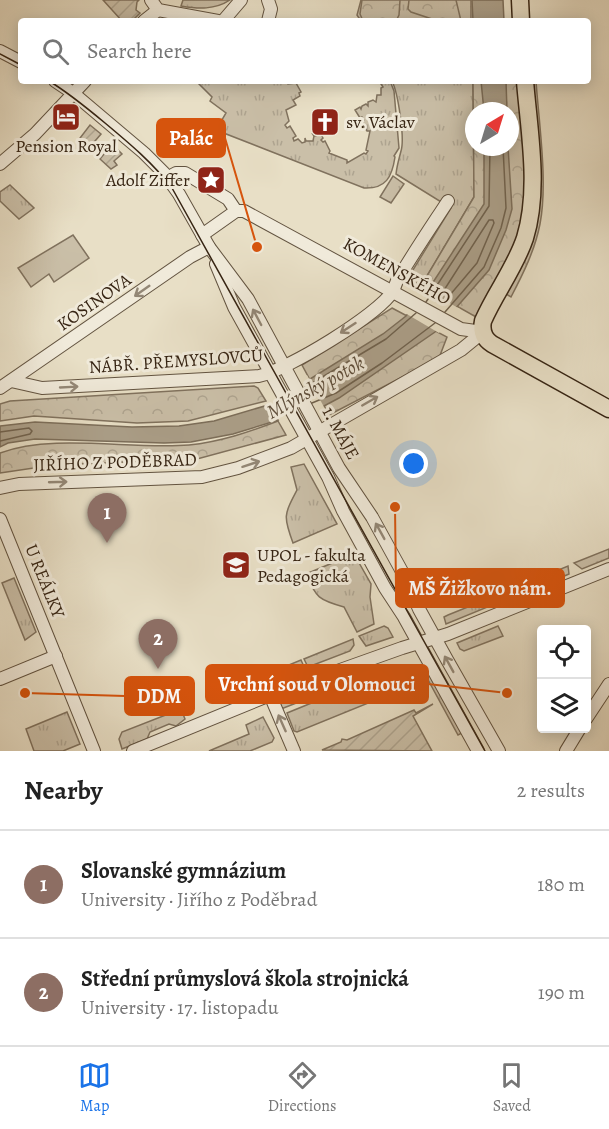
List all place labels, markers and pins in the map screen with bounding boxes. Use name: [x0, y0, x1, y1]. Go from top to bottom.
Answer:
hotel icon: Pension Royal: [50, 101, 82, 133]
church icon: sv. Václav: [309, 106, 341, 138]
place label: sv. Václav: [346, 110, 416, 134]
callout: Palác: [157, 119, 225, 157]
place label: Pension Royal: [15, 134, 117, 158]
place icon: Adolf Ziffer: [195, 164, 227, 196]
place label: Adolf Ziffer: [105, 168, 190, 192]
pin: 1: [88, 494, 126, 543]
place label: UPOL - fakulta Pedagogická: [257, 543, 366, 588]
school or university icon: UPOL - fakulta Pedagogická: [220, 549, 252, 581]
callout: MŠ Žižkovo nám.: [396, 569, 564, 607]
pin: 2: [138, 620, 178, 669]
callout: Vrchní soud v Olomouci: [206, 665, 428, 703]
callout: DDM: [125, 677, 194, 715]

